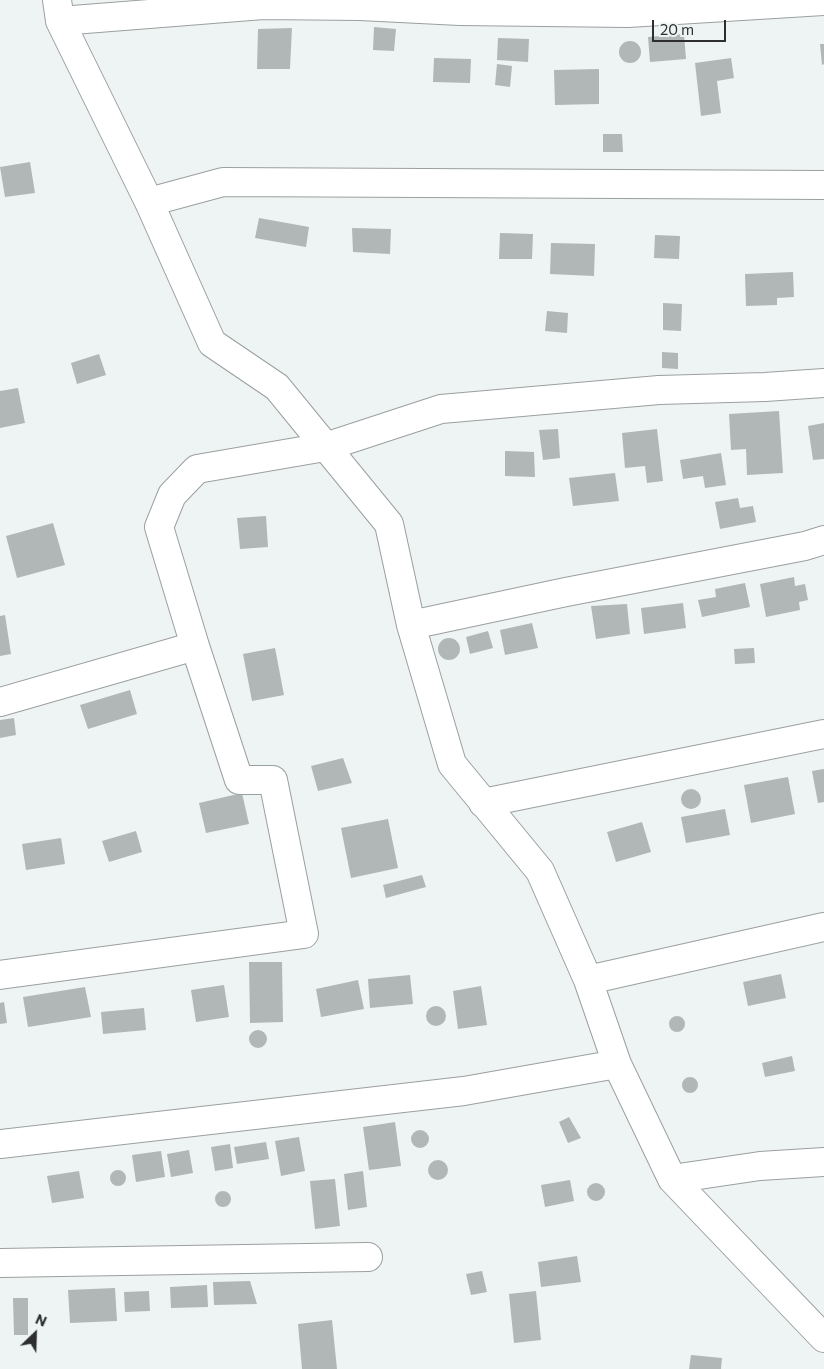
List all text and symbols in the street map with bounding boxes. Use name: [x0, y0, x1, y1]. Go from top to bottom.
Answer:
scale bar: [654, 10, 728, 42]
text: 20 m: [660, 20, 694, 38]
north arrow: [10, 1309, 60, 1359]
text: N: [33, 1310, 50, 1330]

